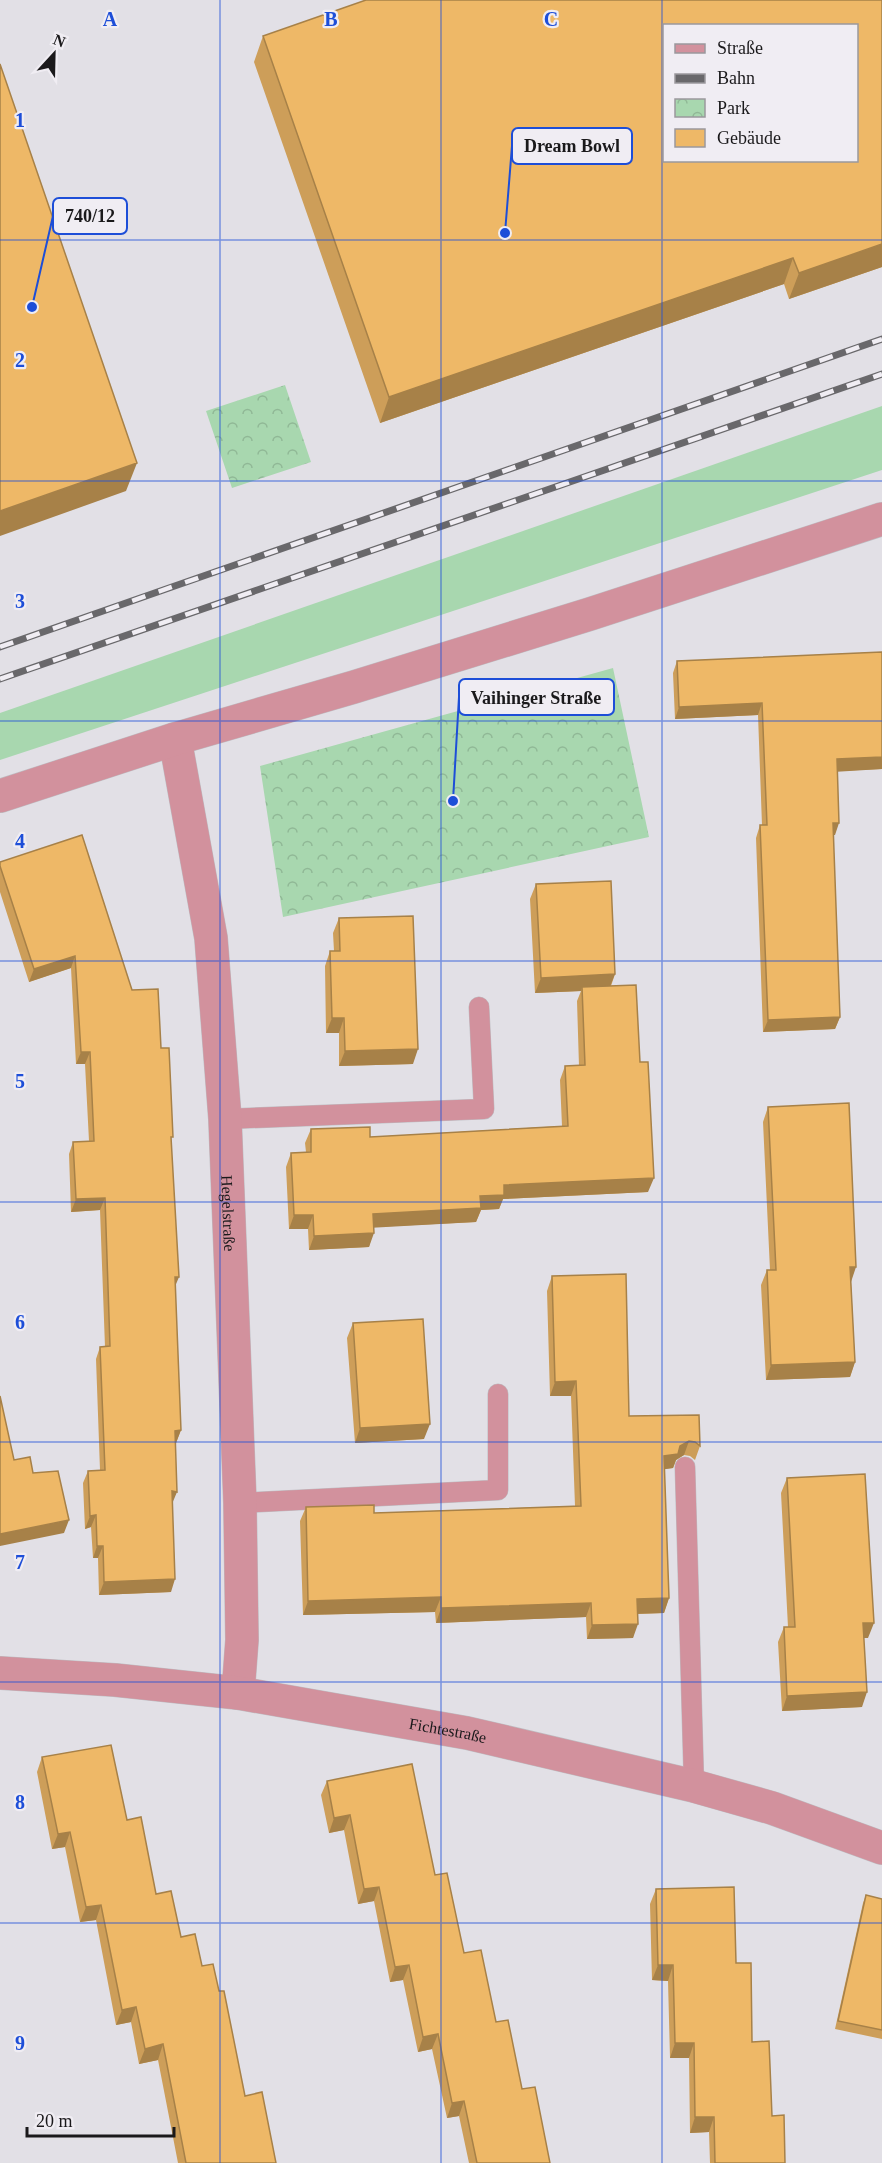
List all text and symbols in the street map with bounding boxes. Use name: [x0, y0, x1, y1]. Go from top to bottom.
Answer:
text: A: [103, 8, 118, 30]
text: B: [324, 8, 338, 30]
text: C: [544, 8, 558, 30]
north arrow: [24, 24, 84, 84]
legend: [663, 24, 858, 162]
text: N: [51, 31, 68, 51]
text: Straße: [717, 38, 763, 58]
text: Bahn: [717, 68, 755, 88]
text: Park: [717, 98, 750, 118]
text: 1: [15, 109, 25, 131]
callout: Dream Bowl: [512, 128, 632, 164]
text: Gebäude: [717, 128, 781, 148]
text: Dream Bowl: [524, 136, 620, 156]
callout: 740/12: [53, 198, 127, 234]
text: 740/12: [65, 206, 115, 226]
text: 2: [15, 349, 25, 371]
text: 3: [15, 590, 25, 612]
callout: Vaihinger Straße: [459, 679, 614, 715]
text: Vaihinger Straße: [471, 688, 601, 708]
text: 4: [15, 830, 25, 852]
text: 5: [15, 1070, 25, 1092]
street label: Hegelstraße: [218, 1175, 238, 1252]
text: 6: [15, 1311, 25, 1333]
text: 7: [15, 1551, 25, 1573]
street label: Fichtestraße: [408, 1715, 488, 1746]
text: 8: [15, 1791, 25, 1813]
text: 9: [15, 2032, 25, 2054]
scale bar: [27, 2100, 174, 2138]
text: 20 m: [36, 2111, 73, 2131]

